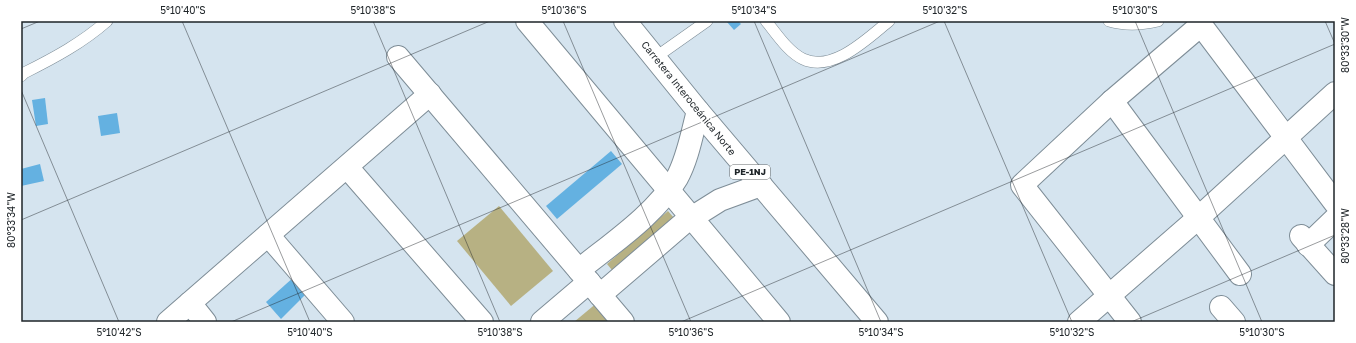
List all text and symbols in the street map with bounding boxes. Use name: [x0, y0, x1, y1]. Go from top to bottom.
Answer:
text: 5°10'40"S: [160, 4, 206, 16]
text: 5°10'38"S: [350, 4, 396, 16]
text: 5°10'36"S: [541, 4, 587, 16]
text: 5°10'34"S: [731, 4, 777, 16]
text: 5°10'32"S: [923, 4, 967, 16]
text: 5°10'30"S: [1112, 4, 1158, 16]
text: 80°33'30"W: [1339, 17, 1351, 73]
street label: Carretera Interoceánica Norte: [639, 39, 739, 158]
road number: PE-1NJ: [730, 165, 770, 179]
text: 80°33'34"W: [5, 192, 17, 248]
text: 80°33'28"W: [1339, 208, 1351, 264]
text: 5°10'42"S: [96, 326, 142, 338]
text: 5°10'40"S: [287, 326, 333, 338]
text: 5°10'38"S: [477, 326, 523, 338]
text: 5°10'36"S: [668, 326, 714, 338]
text: 5°10'34"S: [858, 326, 904, 338]
text: 5°10'32"S: [1050, 326, 1094, 338]
text: 5°10'30"S: [1239, 326, 1285, 338]

